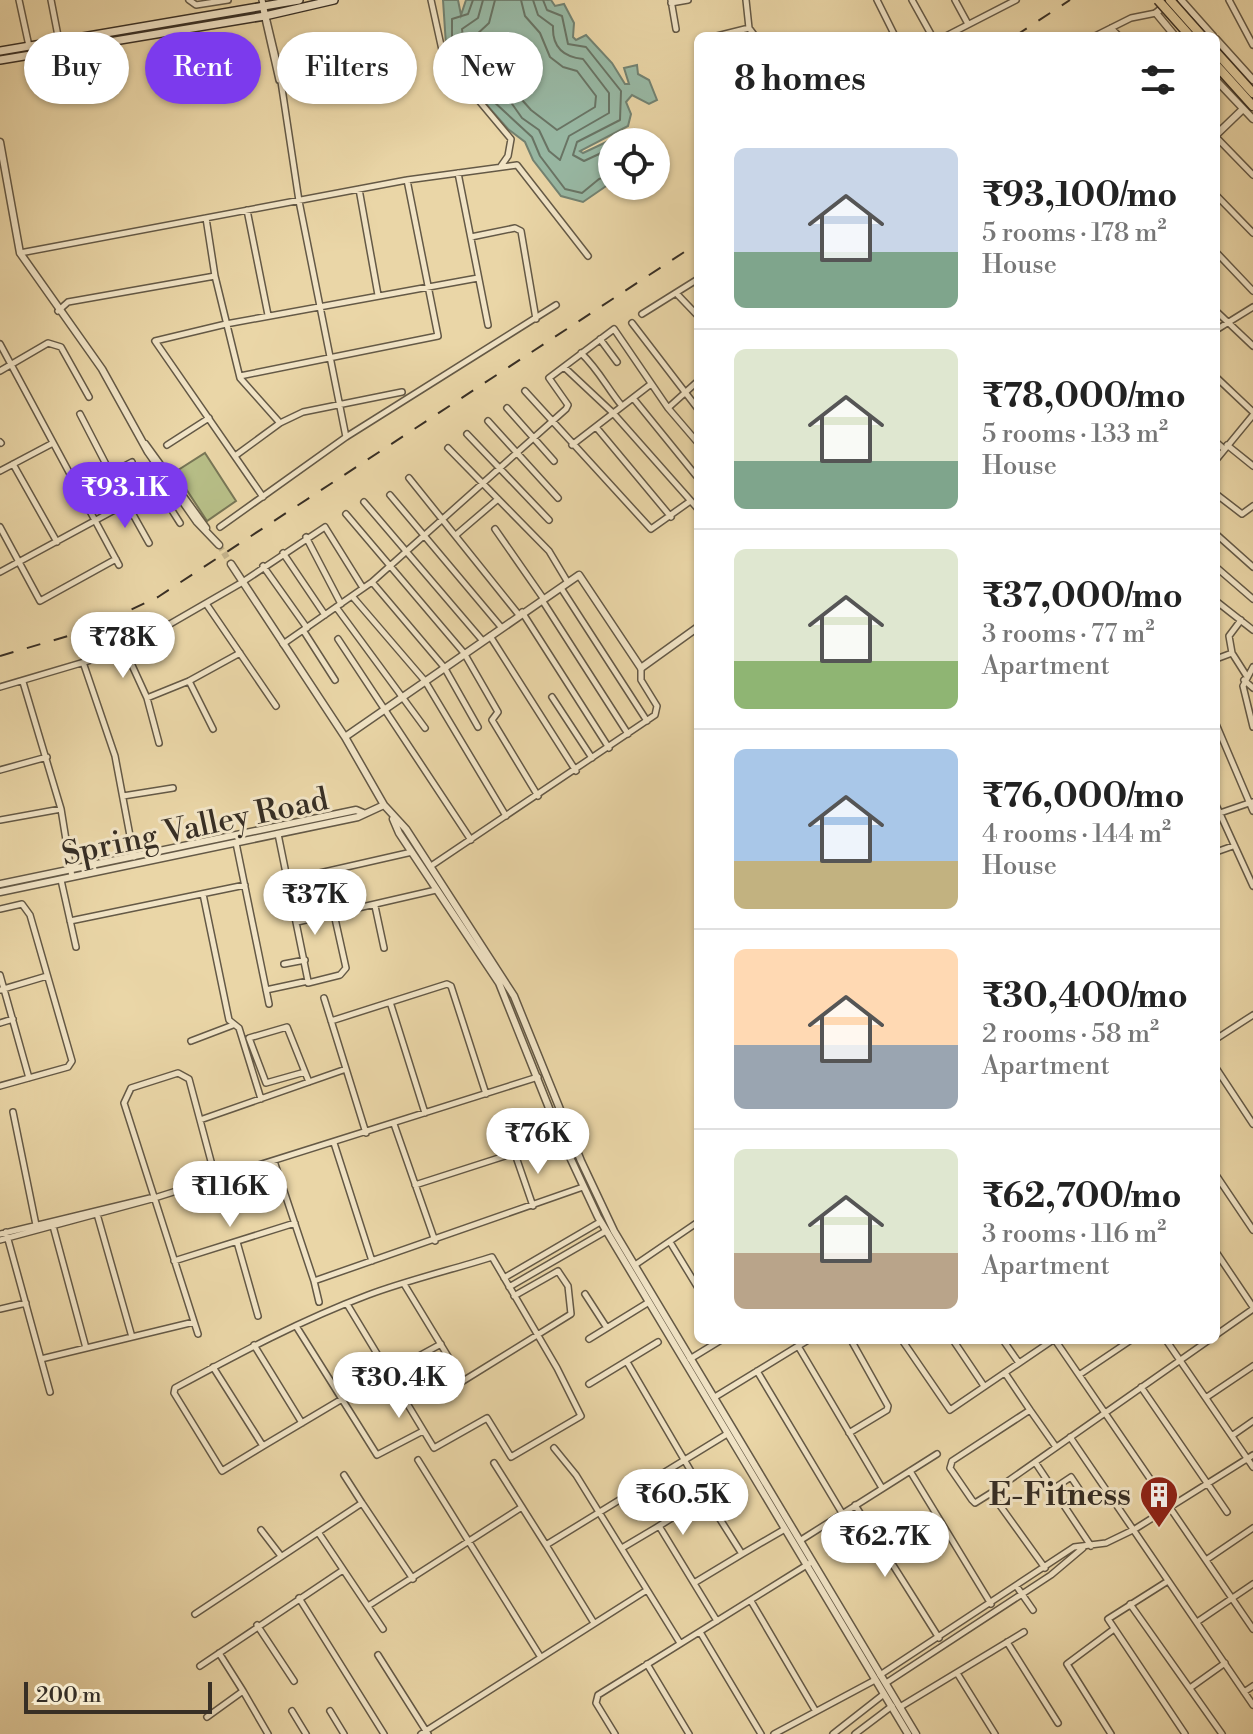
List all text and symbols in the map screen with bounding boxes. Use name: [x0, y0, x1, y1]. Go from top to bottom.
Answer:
chip: Buy: [24, 32, 129, 104]
chip: Rent: [145, 32, 261, 104]
chip: Filters: [277, 32, 417, 104]
chip: New: [433, 32, 543, 104]
icon: filters: [1136, 58, 1180, 102]
text: 8 homes: [734, 59, 866, 101]
map controls: [598, 128, 670, 200]
button: locate: [598, 128, 670, 200]
text: ₹93,100/mo: [982, 175, 1177, 217]
icon: home: [798, 180, 894, 276]
text: 5 rooms · 178 m²: [982, 217, 1167, 249]
text: House: [982, 249, 1057, 281]
text: ₹78,000/mo: [982, 376, 1186, 418]
icon: home: [798, 381, 894, 477]
text: 5 rooms · 133 m²: [982, 418, 1168, 450]
text: House: [982, 450, 1057, 482]
pin: ₹93.1K: [60, 462, 190, 530]
text: ₹93.1K: [81, 472, 169, 504]
text: ₹37,000/mo: [982, 576, 1183, 618]
icon: home: [798, 581, 894, 677]
pin: ₹78K: [76, 612, 170, 680]
text: 3 rooms · 77 m²: [982, 618, 1154, 650]
text: ₹78K: [89, 622, 157, 654]
text: Apartment: [982, 650, 1110, 682]
text: ₹76,000/mo: [982, 776, 1185, 818]
street label: Spring Valley Road: [58, 779, 332, 875]
icon: home: [798, 781, 894, 877]
text: 4 rooms · 144 m²: [982, 818, 1171, 850]
text: House: [982, 850, 1057, 882]
pin: ₹37K: [268, 869, 362, 937]
text: ₹37K: [281, 879, 349, 911]
text: ₹30,400/mo: [982, 976, 1188, 1018]
icon: home: [798, 981, 894, 1077]
text: 2 rooms · 58 m²: [982, 1018, 1159, 1050]
text: Apartment: [982, 1050, 1110, 1082]
pin: ₹76K: [491, 1108, 585, 1176]
text: ₹76K: [504, 1118, 572, 1150]
pin: ₹116K: [174, 1161, 286, 1229]
text: ₹116K: [191, 1171, 269, 1203]
text: ₹62,700/mo: [982, 1176, 1182, 1218]
icon: home: [798, 1181, 894, 1277]
text: 3 rooms · 116 m²: [982, 1218, 1166, 1250]
text: Apartment: [982, 1250, 1110, 1282]
pin: ₹30.4K: [334, 1352, 464, 1420]
text: ₹30.4K: [351, 1362, 447, 1394]
pin: ₹60.5K: [618, 1469, 748, 1537]
building icon: E-Fitness: [1138, 1474, 1180, 1529]
place label: E-Fitness: [989, 1475, 1131, 1515]
text: ₹60.5K: [635, 1479, 731, 1511]
pin: ₹62.7K: [820, 1511, 950, 1579]
text: ₹62.7K: [839, 1521, 931, 1553]
scale bar: [24, 1678, 212, 1714]
text: 200 m: [36, 1682, 102, 1709]

